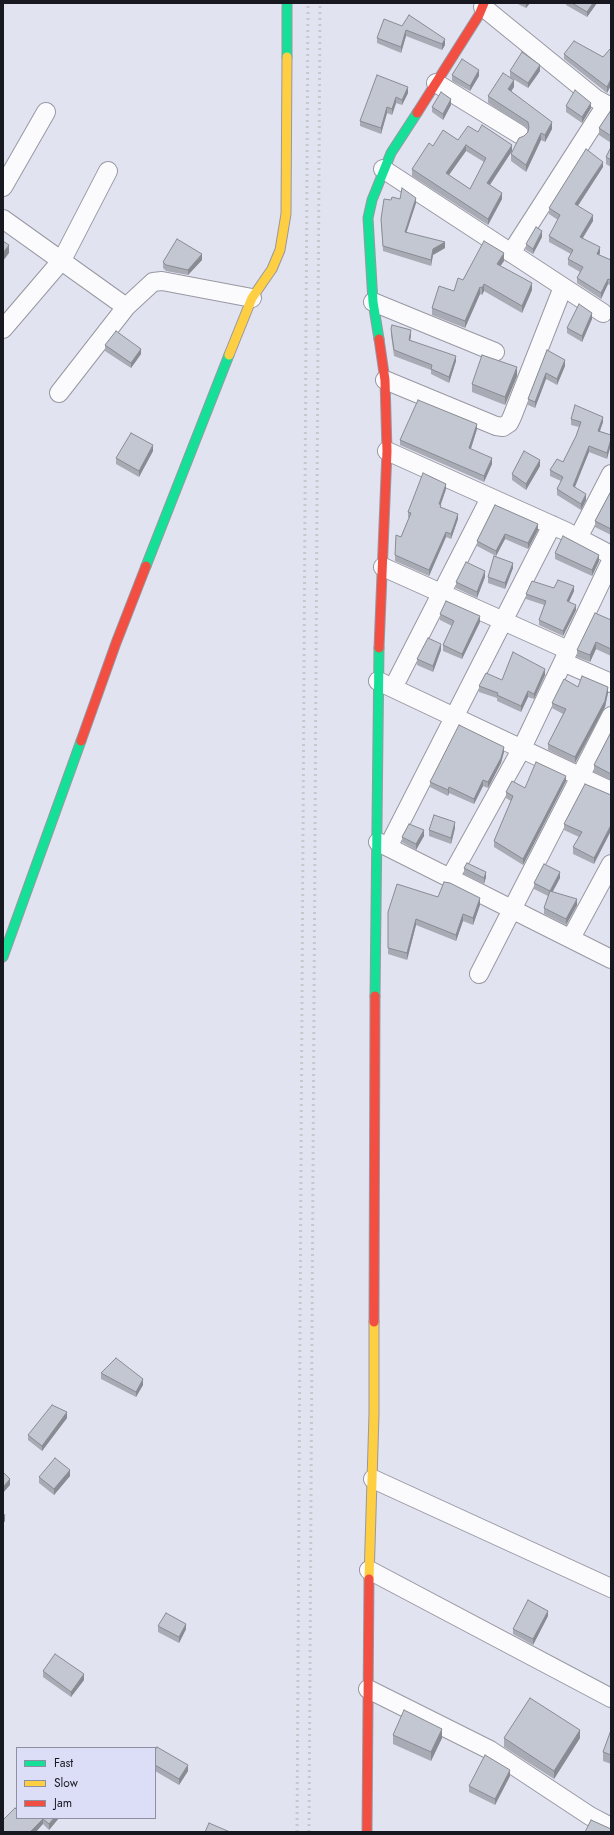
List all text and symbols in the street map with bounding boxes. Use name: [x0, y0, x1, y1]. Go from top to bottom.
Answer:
legend: [16, 1747, 156, 1819]
text: Fast: [54, 1754, 73, 1772]
text: Slow: [54, 1774, 78, 1792]
text: Jam: [54, 1794, 72, 1812]

